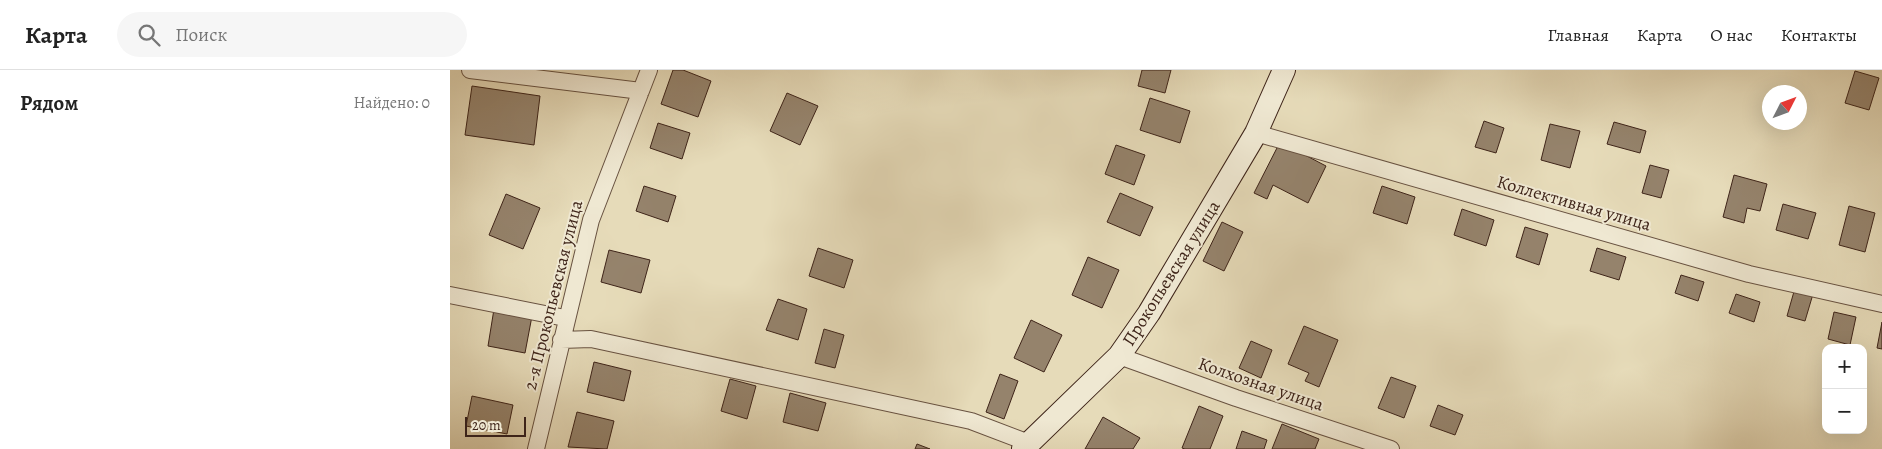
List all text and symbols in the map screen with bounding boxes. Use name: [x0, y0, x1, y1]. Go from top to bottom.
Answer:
search box: [117, 12, 467, 57]
text: Карта: [25, 19, 87, 51]
icon: search: [135, 21, 163, 49]
text: Поиск: [175, 22, 227, 48]
text: Главная: [1548, 23, 1609, 47]
text: Карта: [1637, 23, 1682, 47]
text: О нас: [1710, 23, 1753, 47]
text: Контакты: [1781, 23, 1857, 47]
north arrow: [1762, 85, 1807, 130]
text: Рядом: [20, 89, 78, 117]
text: Найдено: 0: [353, 92, 430, 114]
street label: Коллективная улица: [1494, 169, 1655, 237]
street label: Прокопьевская улица: [1116, 195, 1226, 350]
street label: 2-я Прокопьевская улица: [518, 197, 588, 392]
map controls: [1822, 344, 1867, 434]
button: +: [1822, 344, 1867, 389]
street label: Колхозная улица: [1195, 351, 1328, 417]
button: −: [1822, 389, 1867, 434]
scale bar: [465, 414, 526, 437]
text: 20 m: [472, 416, 501, 435]

